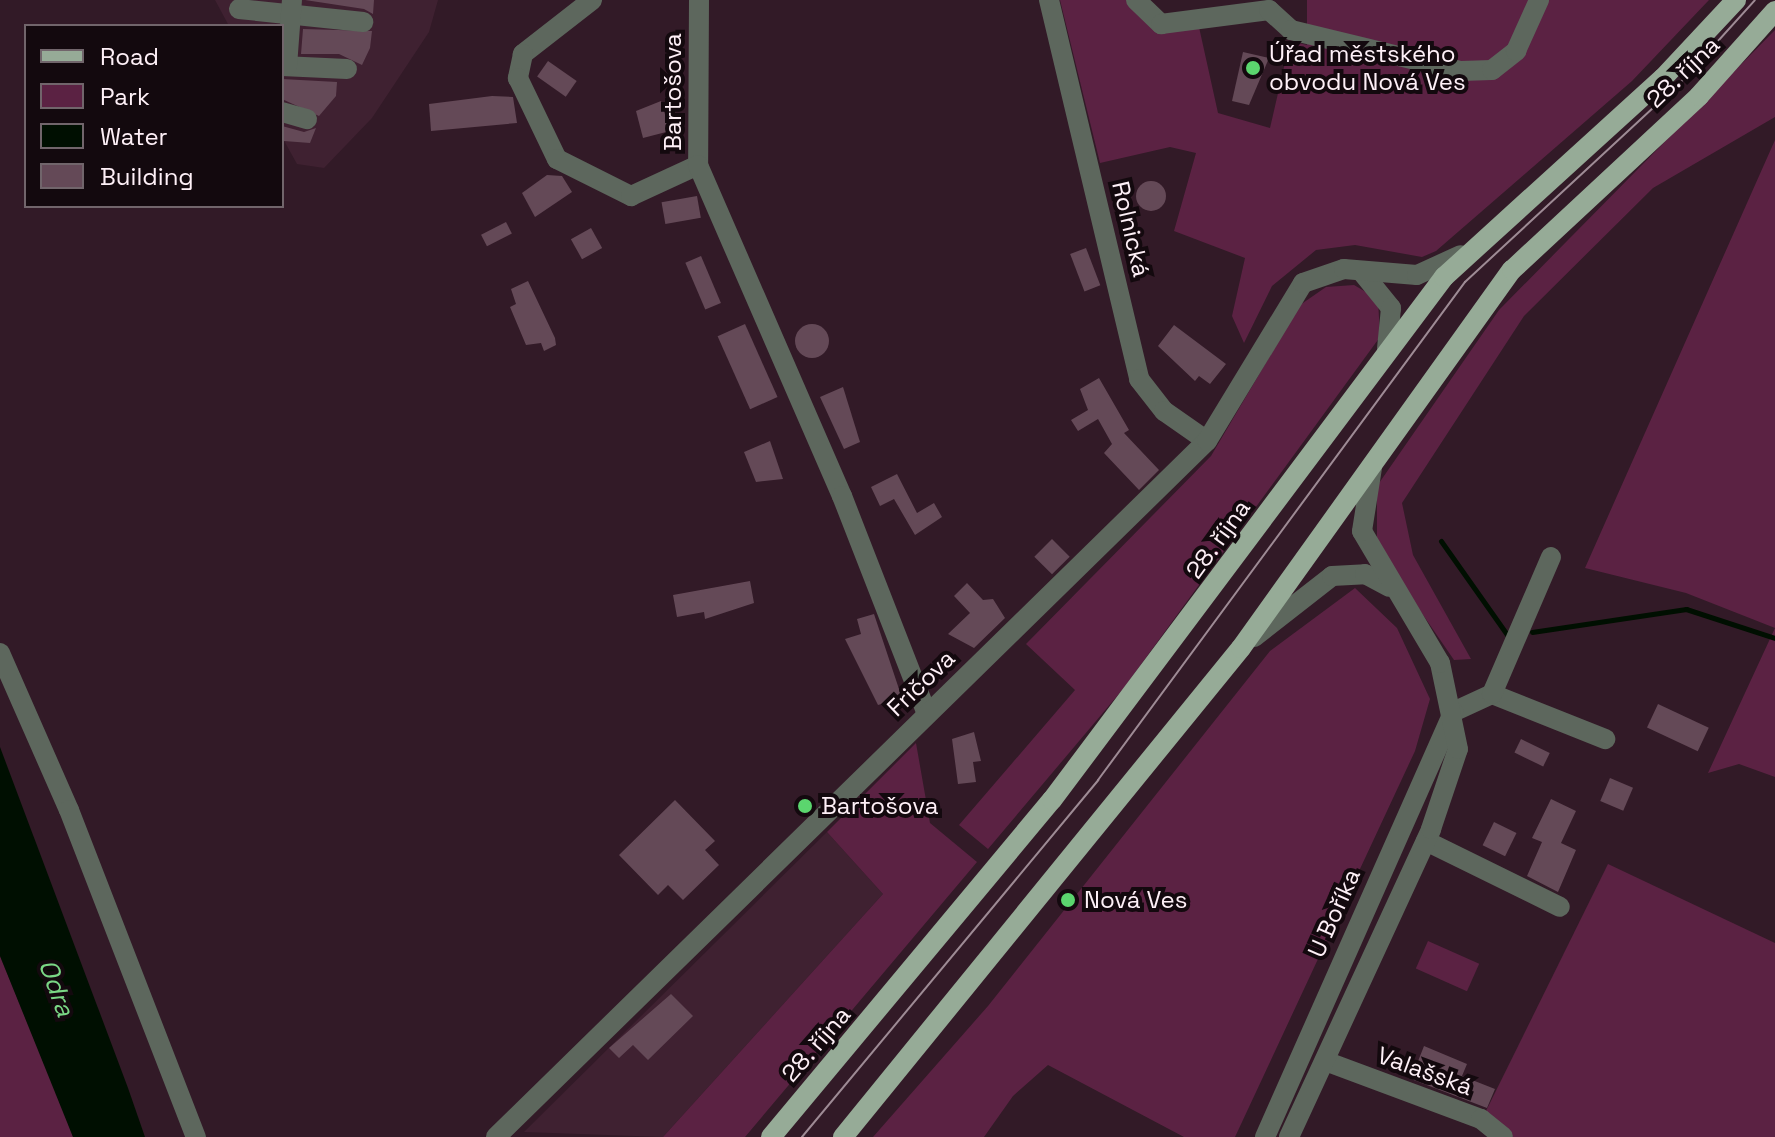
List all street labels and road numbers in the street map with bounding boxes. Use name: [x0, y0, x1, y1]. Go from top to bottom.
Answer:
street label: 28. října: [1640, 30, 1726, 114]
street label: Bartošova: [659, 33, 687, 151]
street label: Rolnická: [1106, 178, 1156, 280]
street label: 28. října: [1180, 494, 1256, 584]
street label: Fričova: [881, 644, 961, 722]
street label: U Boříka: [1302, 864, 1366, 962]
street label: 28. října: [775, 1000, 857, 1088]
street label: Valašská: [1374, 1041, 1476, 1101]

